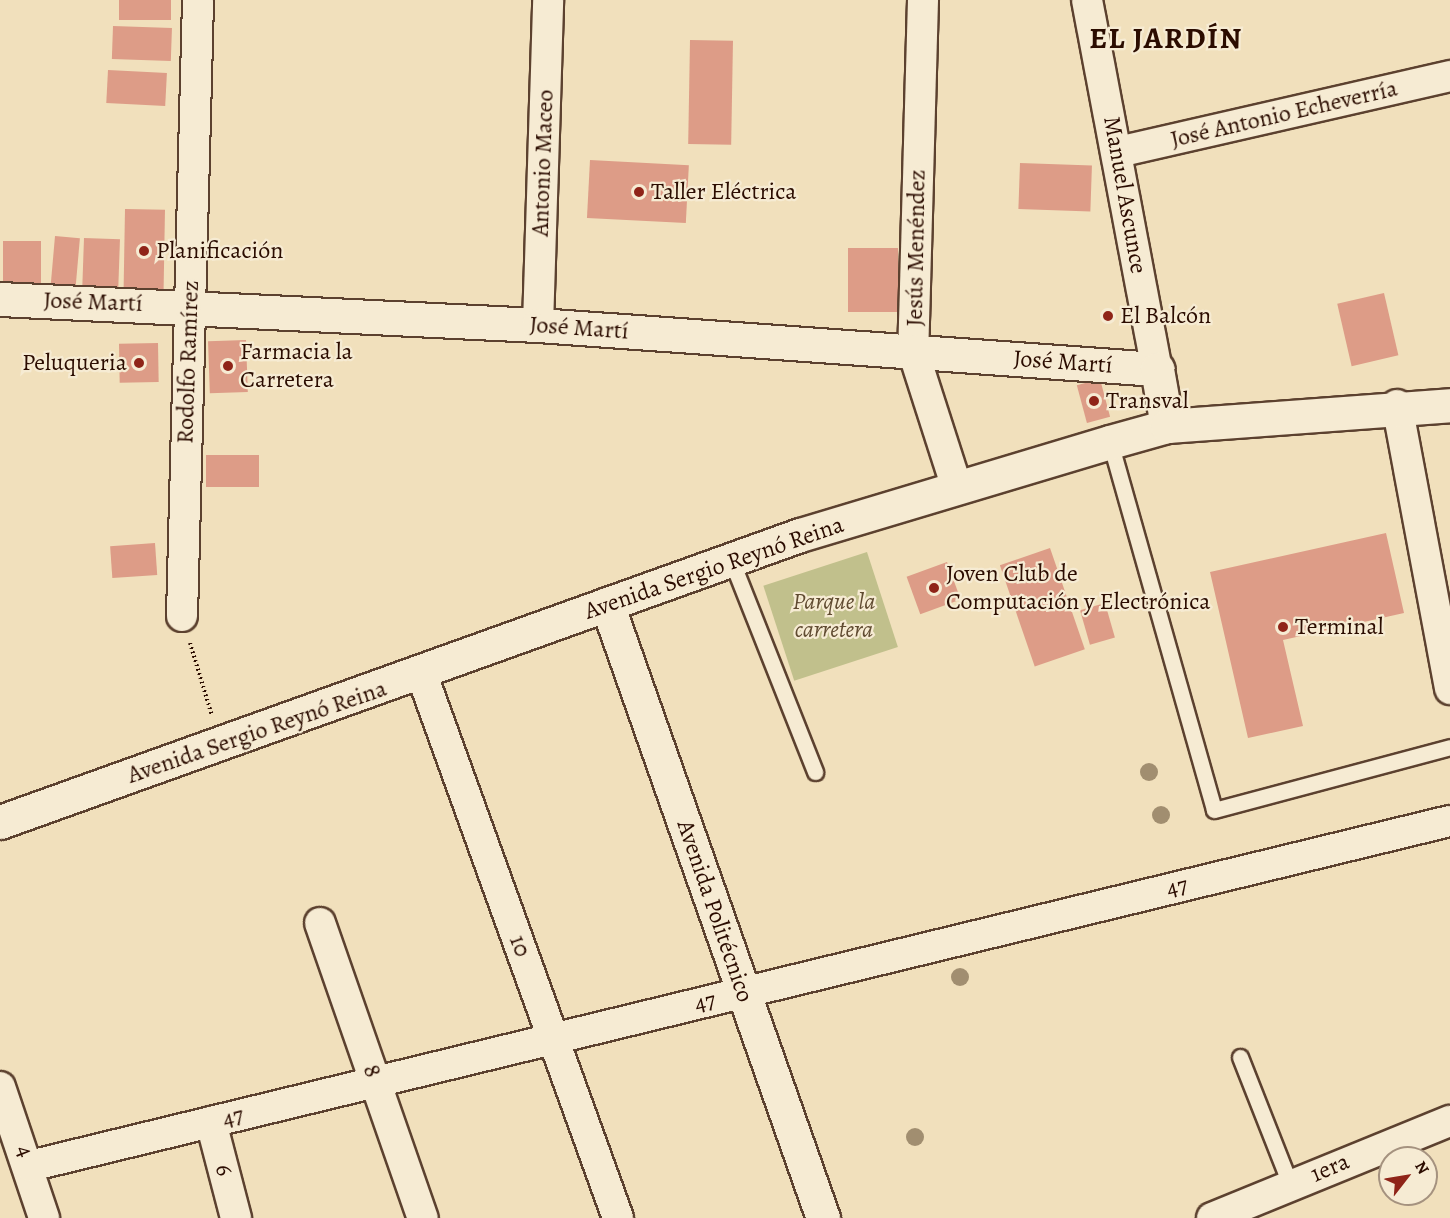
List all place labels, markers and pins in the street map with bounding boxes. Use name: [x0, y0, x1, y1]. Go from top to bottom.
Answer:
place label: Taller Eléctrica: [651, 178, 796, 206]
marker: Taller Eléctrica: [632, 185, 646, 199]
place label: Planificación: [156, 237, 283, 265]
marker: Planificación: [137, 244, 151, 258]
place label: El Balcón: [1120, 302, 1211, 330]
marker: El Balcón: [1101, 309, 1115, 323]
place label: Farmacia la Carretera: [240, 338, 353, 394]
place label: Peluqueria: [22, 349, 127, 377]
marker: Peluqueria: [132, 356, 146, 370]
marker: Farmacia la Carretera: [221, 359, 235, 373]
place label: Transval: [1106, 387, 1189, 415]
marker: Transval: [1087, 394, 1101, 408]
place label: Joven Club de Computación y Electrónica: [946, 560, 1210, 616]
marker: Joven Club de Computación y Electrónica: [927, 581, 941, 595]
place label: Terminal: [1295, 613, 1384, 641]
marker: Terminal: [1276, 620, 1290, 634]

